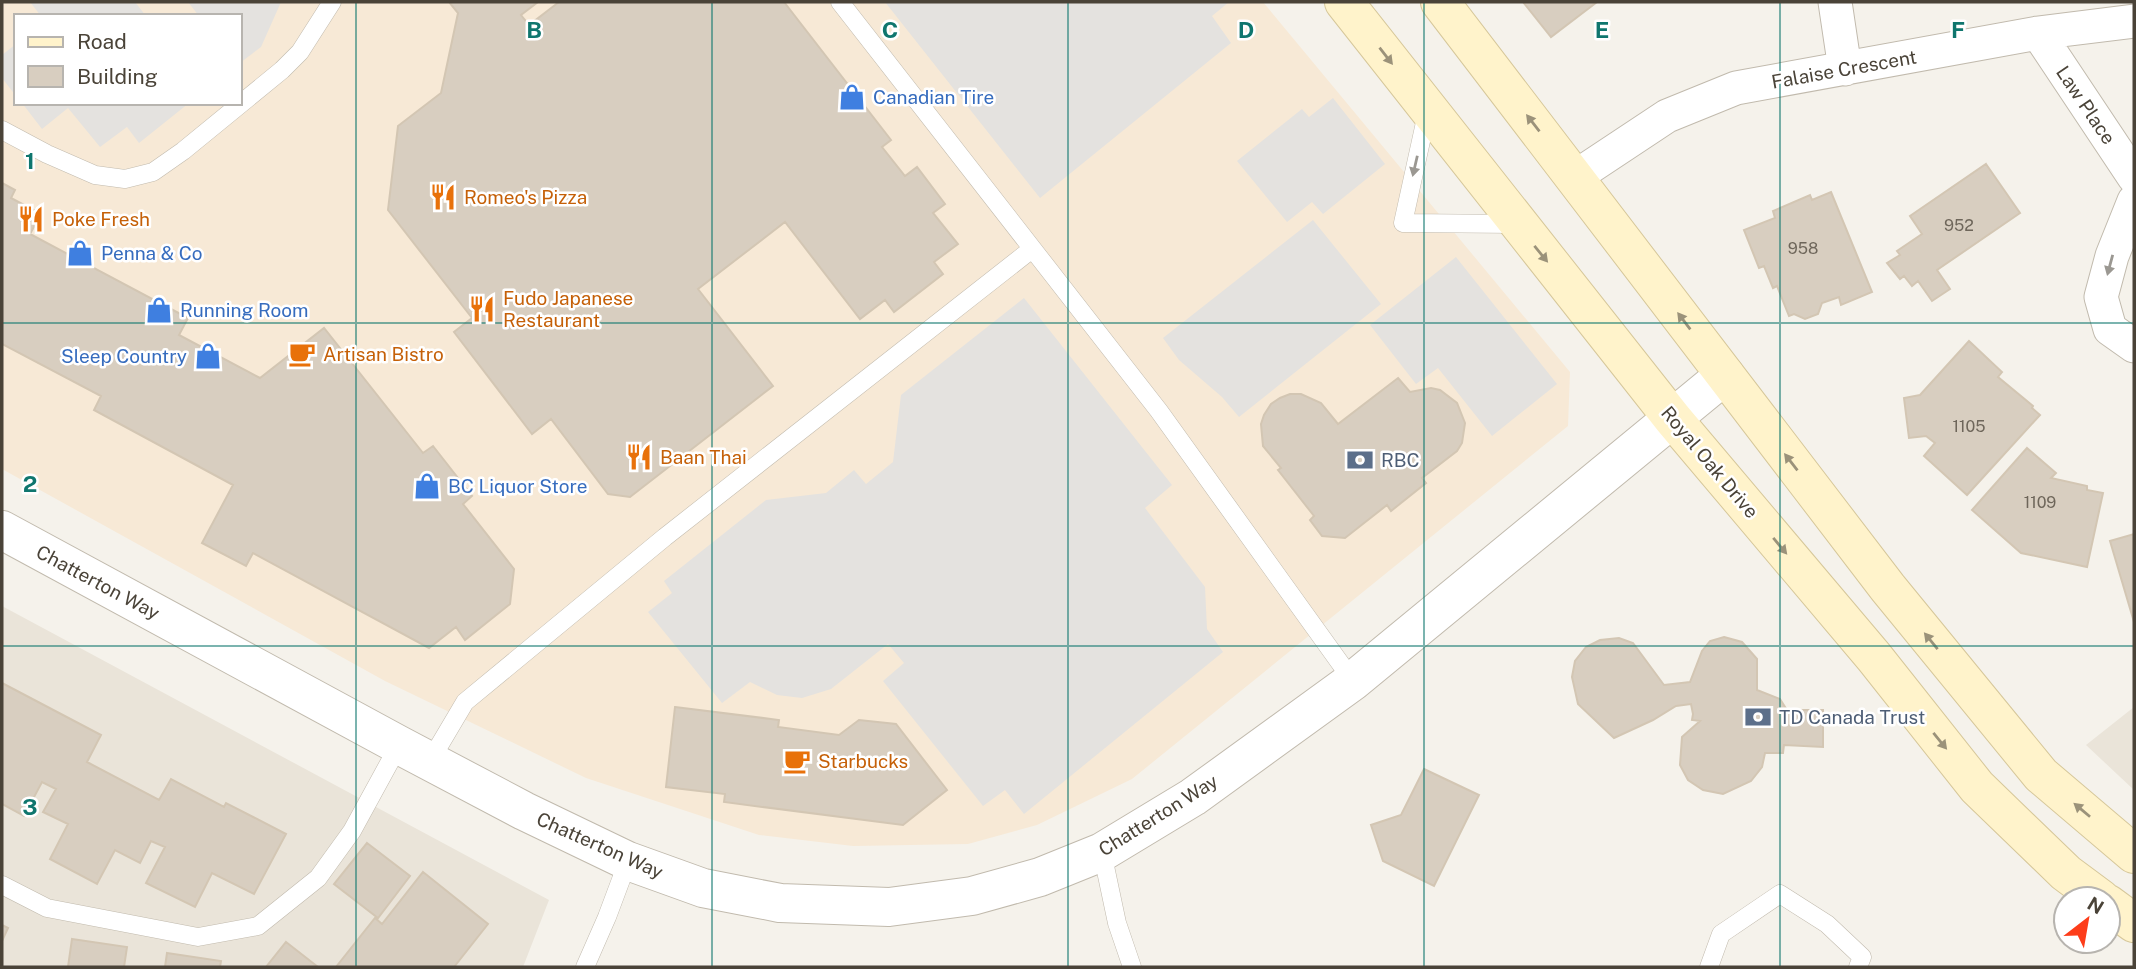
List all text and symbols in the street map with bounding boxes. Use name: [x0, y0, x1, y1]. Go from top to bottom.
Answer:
legend: [14, 14, 242, 105]
text: B: [526, 16, 542, 43]
text: C: [882, 16, 898, 43]
text: D: [1238, 16, 1254, 43]
text: E: [1595, 16, 1609, 43]
text: F: [1951, 16, 1965, 43]
text: Road: [77, 29, 127, 54]
street label: Falaise Crescent: [1770, 45, 1918, 93]
one-way arrow: [1379, 46, 1394, 64]
street label: Law Place: [2052, 62, 2120, 148]
text: Building: [77, 64, 158, 89]
shop icon: Canadian Tire: [837, 82, 867, 112]
place label: Canadian Tire: [873, 86, 994, 108]
one-way arrow: [1526, 114, 1541, 132]
text: 1: [25, 147, 35, 174]
one-way arrow: [1410, 155, 1421, 177]
restaurant icon: Romeo's Pizza: [428, 182, 458, 212]
place label: Romeo's Pizza: [464, 186, 587, 208]
restaurant icon: Poke Fresh: [16, 204, 46, 234]
place label: Poke Fresh: [52, 208, 150, 230]
house number: 952: [1944, 216, 1974, 235]
shop icon: Penna & Co: [65, 238, 95, 268]
house number: 958: [1788, 239, 1818, 258]
place label: Penna & Co: [101, 242, 203, 264]
one-way arrow: [1534, 245, 1549, 263]
one-way arrow: [2104, 254, 2115, 276]
place label: Fudo Japanese Restaurant: [503, 287, 633, 331]
restaurant icon: Fudo Japanese Restaurant: [467, 294, 497, 324]
shop icon: Running Room: [144, 295, 174, 325]
place label: Running Room: [180, 299, 308, 321]
one-way arrow: [1677, 312, 1691, 330]
cafe icon: Artisan Bistro: [287, 339, 317, 369]
shop icon: Sleep Country: [193, 341, 223, 371]
place label: Artisan Bistro: [323, 343, 444, 365]
place label: Sleep Country: [61, 345, 187, 367]
street label: Royal Oak Drive: [1657, 402, 1763, 522]
house number: 1105: [1952, 417, 1986, 436]
restaurant icon: Baan Thai: [624, 442, 654, 472]
bank icon: RBC: [1345, 445, 1375, 475]
place label: Baan Thai: [660, 446, 747, 468]
place label: RBC: [1381, 449, 1420, 471]
one-way arrow: [1784, 452, 1798, 471]
text: 2: [23, 470, 37, 497]
shop icon: BC Liquor Store: [412, 471, 442, 501]
place label: BC Liquor Store: [448, 475, 587, 497]
house number: 1109: [2024, 493, 2056, 512]
one-way arrow: [1772, 538, 1787, 555]
street label: Chatterton Way: [33, 540, 163, 624]
one-way arrow: [1924, 632, 1939, 649]
bank icon: TD Canada Trust: [1743, 702, 1773, 732]
place label: TD Canada Trust: [1779, 706, 1925, 728]
one-way arrow: [1932, 732, 1947, 749]
cafe icon: Starbucks: [782, 746, 812, 776]
place label: Starbucks: [818, 750, 908, 772]
street label: Chatterton Way: [1094, 770, 1222, 860]
text: 3: [22, 793, 38, 820]
one-way arrow: [2074, 803, 2091, 818]
street label: Chatterton Way: [533, 807, 667, 883]
north arrow: [2052, 885, 2122, 955]
text: N: [2084, 892, 2108, 919]

